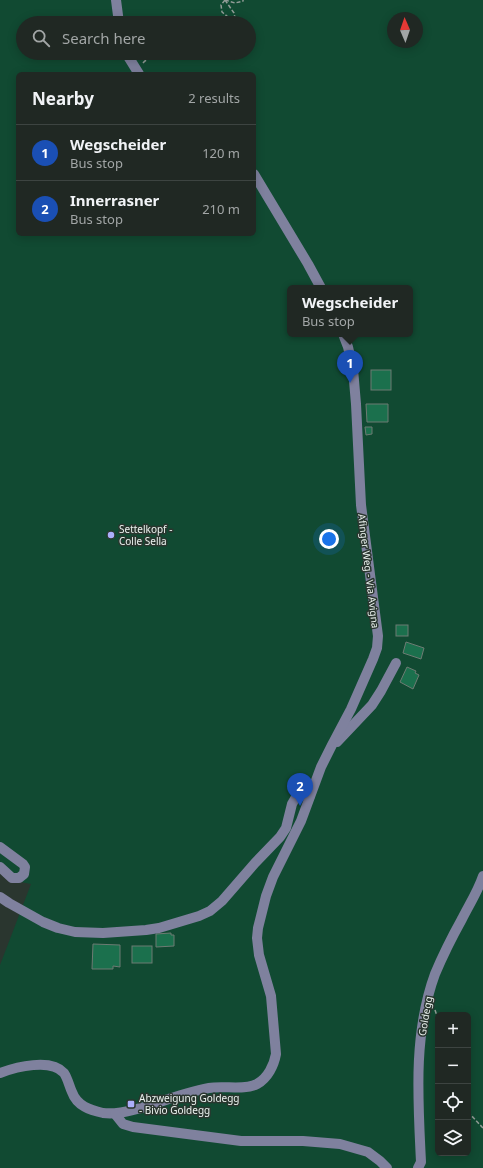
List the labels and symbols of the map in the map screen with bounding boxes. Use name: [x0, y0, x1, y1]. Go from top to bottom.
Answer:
north arrow: [387, 12, 423, 48]
pin: 1: [337, 350, 363, 383]
street label: Afinger Weg - Via Avigna: [355, 513, 383, 629]
place label: Settelkopf - Colle Sella: [119, 522, 172, 548]
your location: [319, 529, 339, 549]
marker: Settelkopf - Colle Sella: [106, 530, 116, 540]
pin: 2: [287, 773, 313, 806]
street label: Goldegg: [415, 995, 435, 1037]
place label: Abzweigung Goldegg - Bivio Goldegg: [139, 1091, 239, 1117]
marker: Abzweigung Goldegg - Bivio Goldegg: [126, 1099, 136, 1109]

